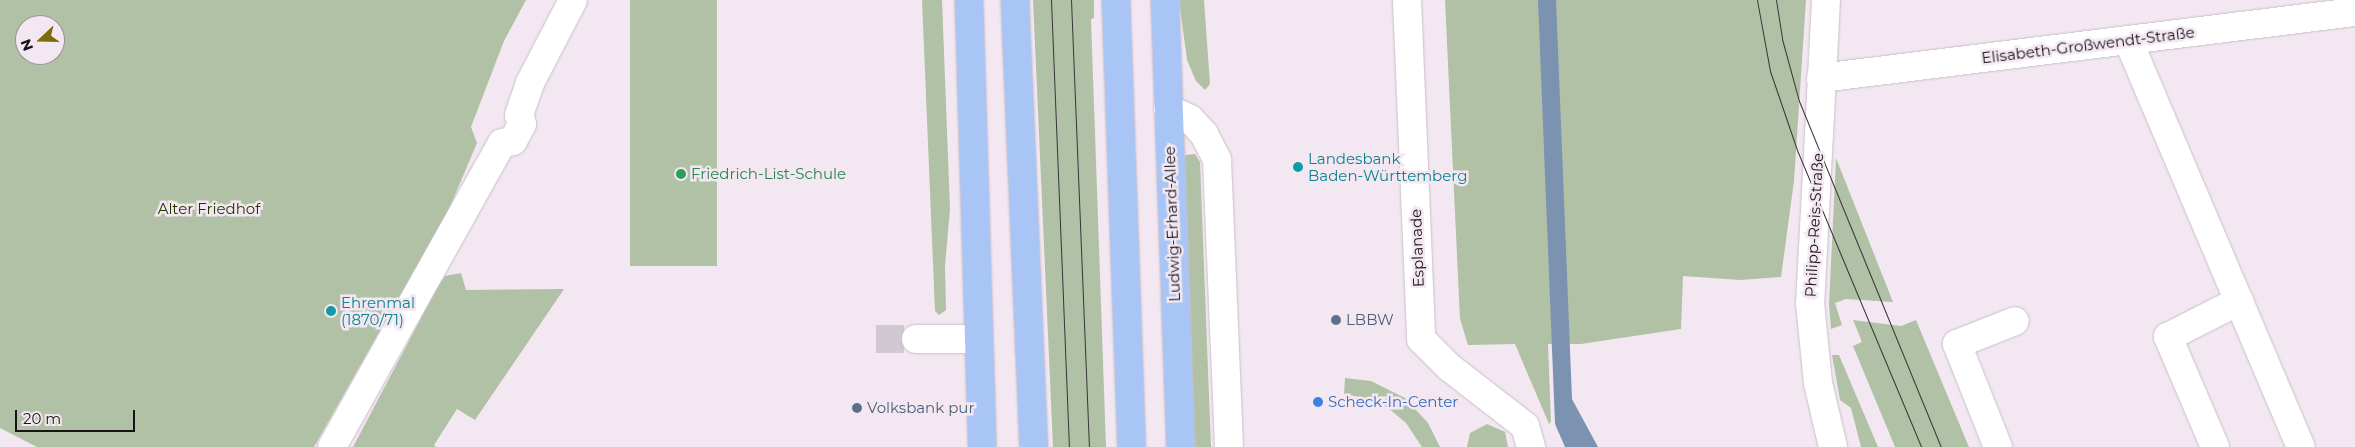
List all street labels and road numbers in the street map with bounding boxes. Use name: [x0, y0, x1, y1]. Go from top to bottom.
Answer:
street label: Elisabeth-Großwendt-Straße: [1980, 23, 2196, 67]
street label: Ludwig-Erhard-Allee: [1160, 146, 1184, 302]
street label: Philipp-Reis-Straße: [1801, 152, 1827, 298]
street label: Esplanade: [1407, 208, 1427, 288]

